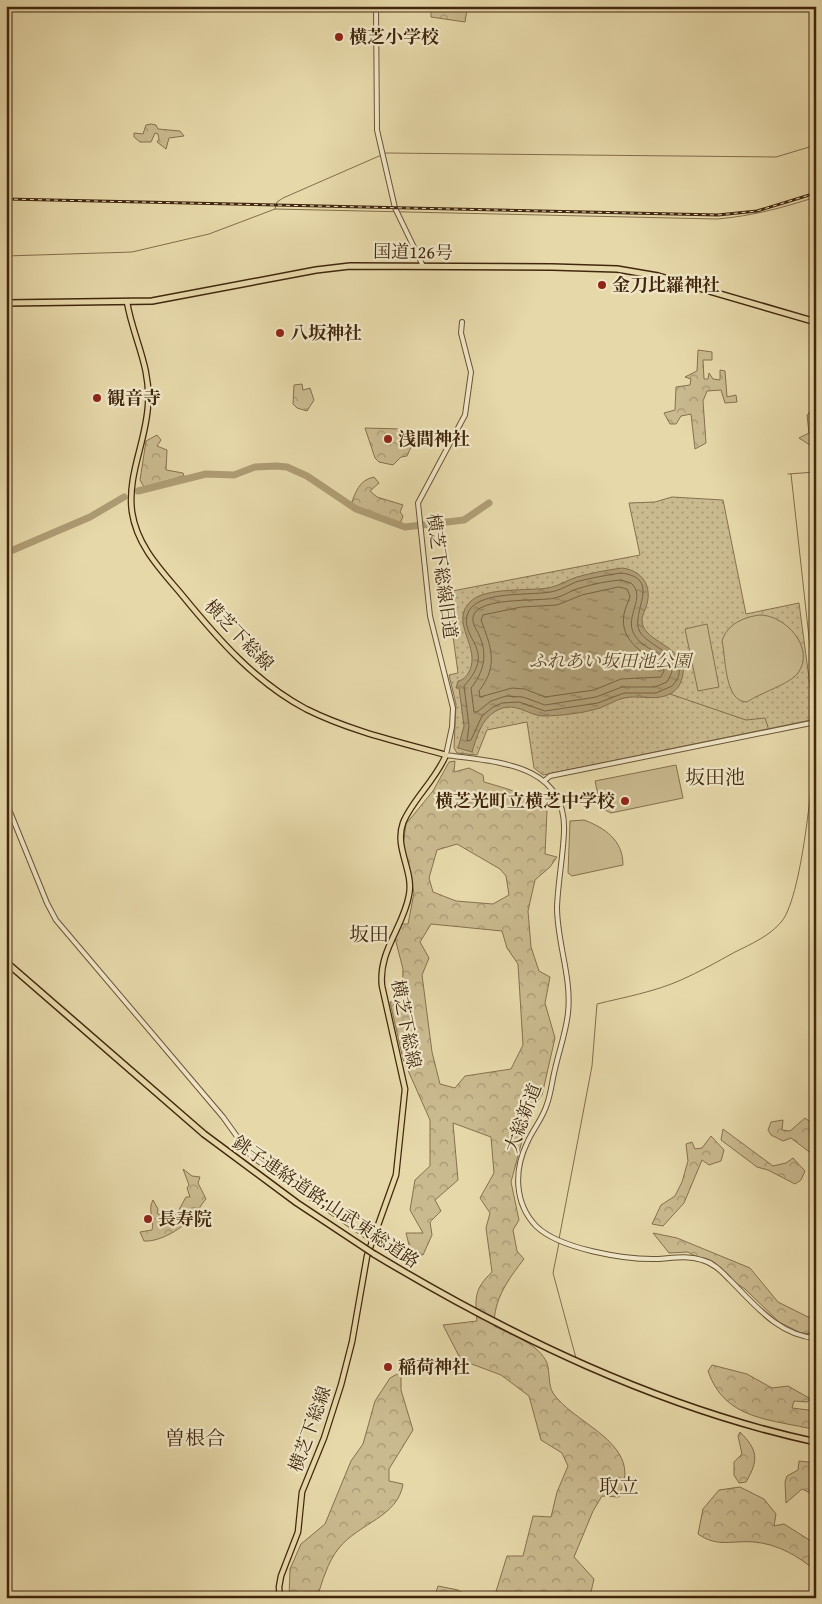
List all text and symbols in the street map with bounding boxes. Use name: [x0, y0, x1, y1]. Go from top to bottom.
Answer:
place label: 横芝小学校: [349, 23, 439, 50]
marker: 横芝小学校: [333, 31, 345, 43]
street label: 国道126号: [373, 237, 453, 266]
place label: 金刀比羅神社: [612, 271, 720, 298]
marker: 金刀比羅神社: [596, 279, 608, 291]
place label: 八坂神社: [290, 319, 362, 346]
marker: 八坂神社: [274, 327, 286, 339]
place label: 観音寺: [107, 384, 161, 411]
marker: 観音寺: [91, 392, 103, 404]
place label: 浅間神社: [398, 425, 470, 452]
marker: 浅間神社: [382, 433, 394, 445]
street label: 横芝下総線旧道: [420, 512, 465, 640]
street label: 横芝下総線: [198, 593, 280, 676]
park label: ふれあい坂田池公園: [529, 647, 694, 674]
district label: 坂田池: [685, 762, 745, 791]
place label: 横芝光町立横芝中学校: [435, 787, 615, 814]
marker: 横芝光町立横芝中学校: [619, 795, 631, 807]
district label: 坂田: [349, 919, 389, 948]
street label: 横芝下総線: [385, 977, 428, 1071]
street label: 大総新道: [497, 1079, 548, 1156]
street label: 銚子連絡道路;山武東総道路: [227, 1129, 425, 1274]
place label: 長寿院: [158, 1205, 212, 1232]
marker: 長寿院: [142, 1213, 154, 1225]
place label: 稲荷神社: [398, 1353, 470, 1380]
marker: 稲荷神社: [382, 1361, 394, 1373]
street label: 横芝下総線: [281, 1382, 338, 1476]
district label: 曽根合: [165, 1423, 225, 1452]
district label: 取立: [599, 1471, 639, 1500]

